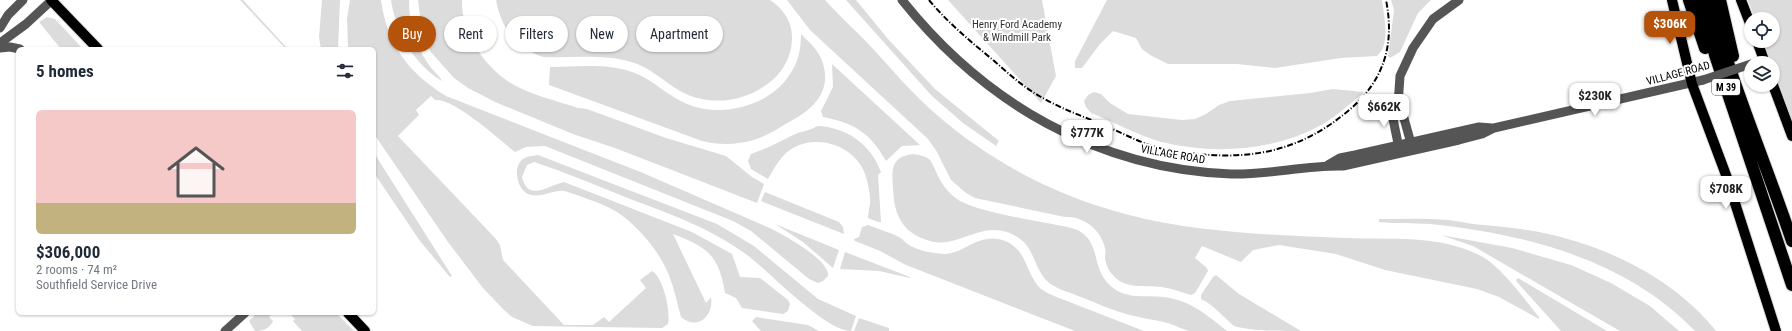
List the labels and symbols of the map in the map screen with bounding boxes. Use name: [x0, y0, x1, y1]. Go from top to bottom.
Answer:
pin: $306K: [1642, 11, 1698, 45]
park label: Henry Ford Academy & Windmill Park: [972, 18, 1062, 44]
street label: VILLAGE ROAD: [1645, 59, 1711, 88]
road number: M 39: [1712, 79, 1740, 95]
pin: $230K: [1567, 83, 1623, 117]
pin: $662K: [1356, 94, 1412, 128]
pin: $777K: [1059, 120, 1115, 154]
street label: VILLAGE ROAD: [1140, 142, 1206, 167]
pin: $708K: [1698, 176, 1754, 210]

